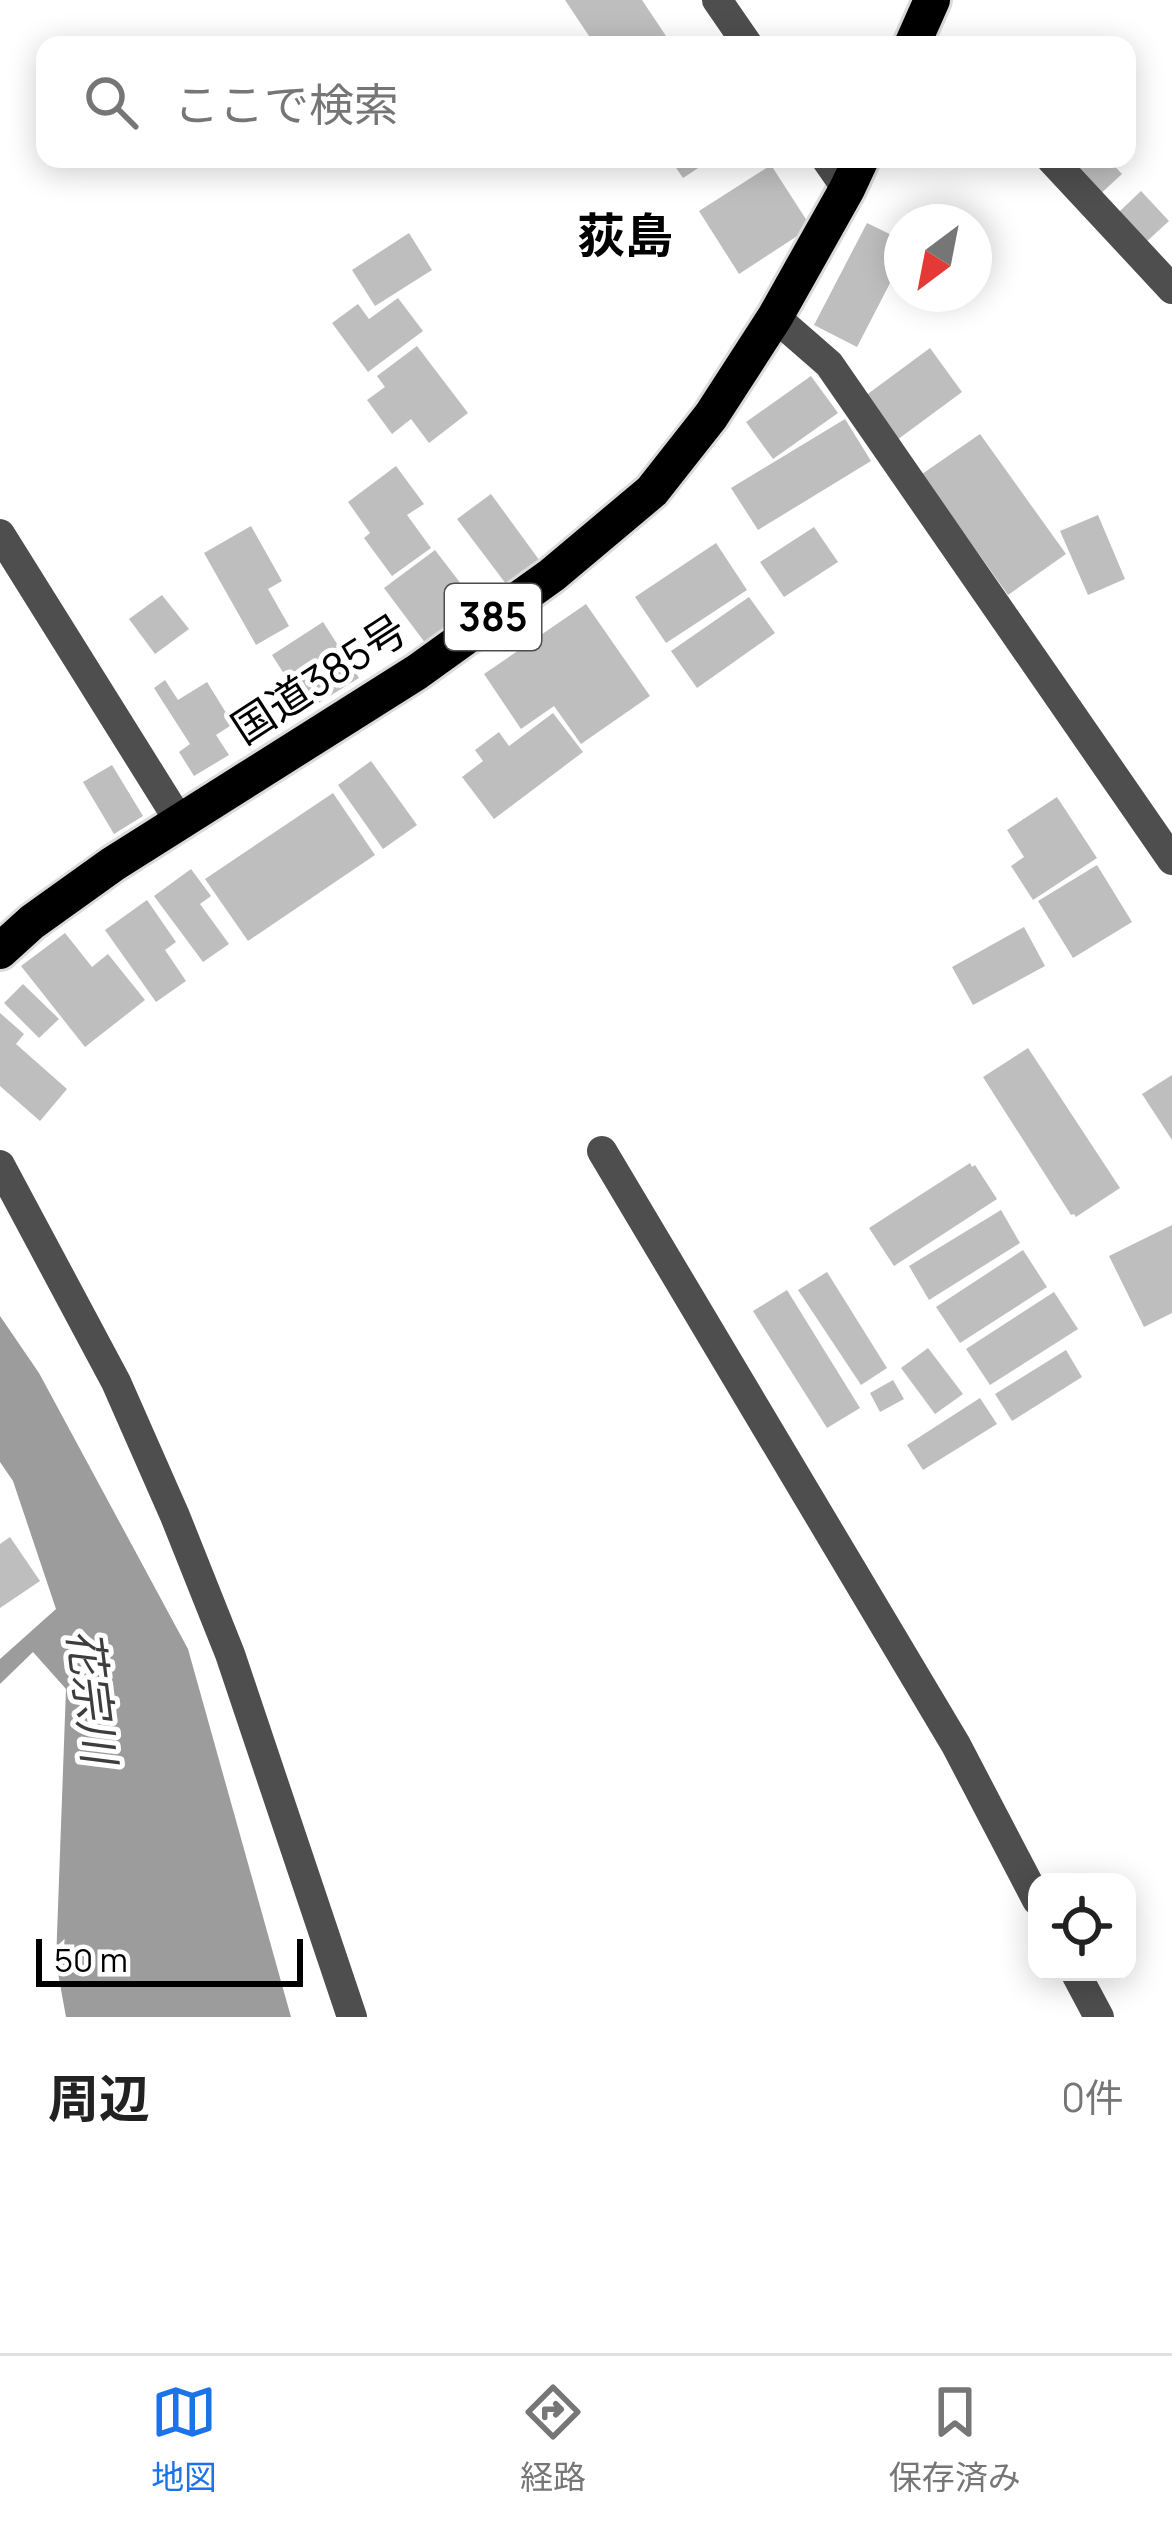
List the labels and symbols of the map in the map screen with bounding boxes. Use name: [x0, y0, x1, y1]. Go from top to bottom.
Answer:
district label: 荻島: [577, 202, 673, 267]
north arrow: [884, 204, 992, 312]
road number: 385: [445, 584, 541, 650]
street label: 国道385号: [220, 600, 417, 756]
water label: 花宗川: [54, 1625, 132, 1771]
scale bar: [36, 1933, 303, 1986]

